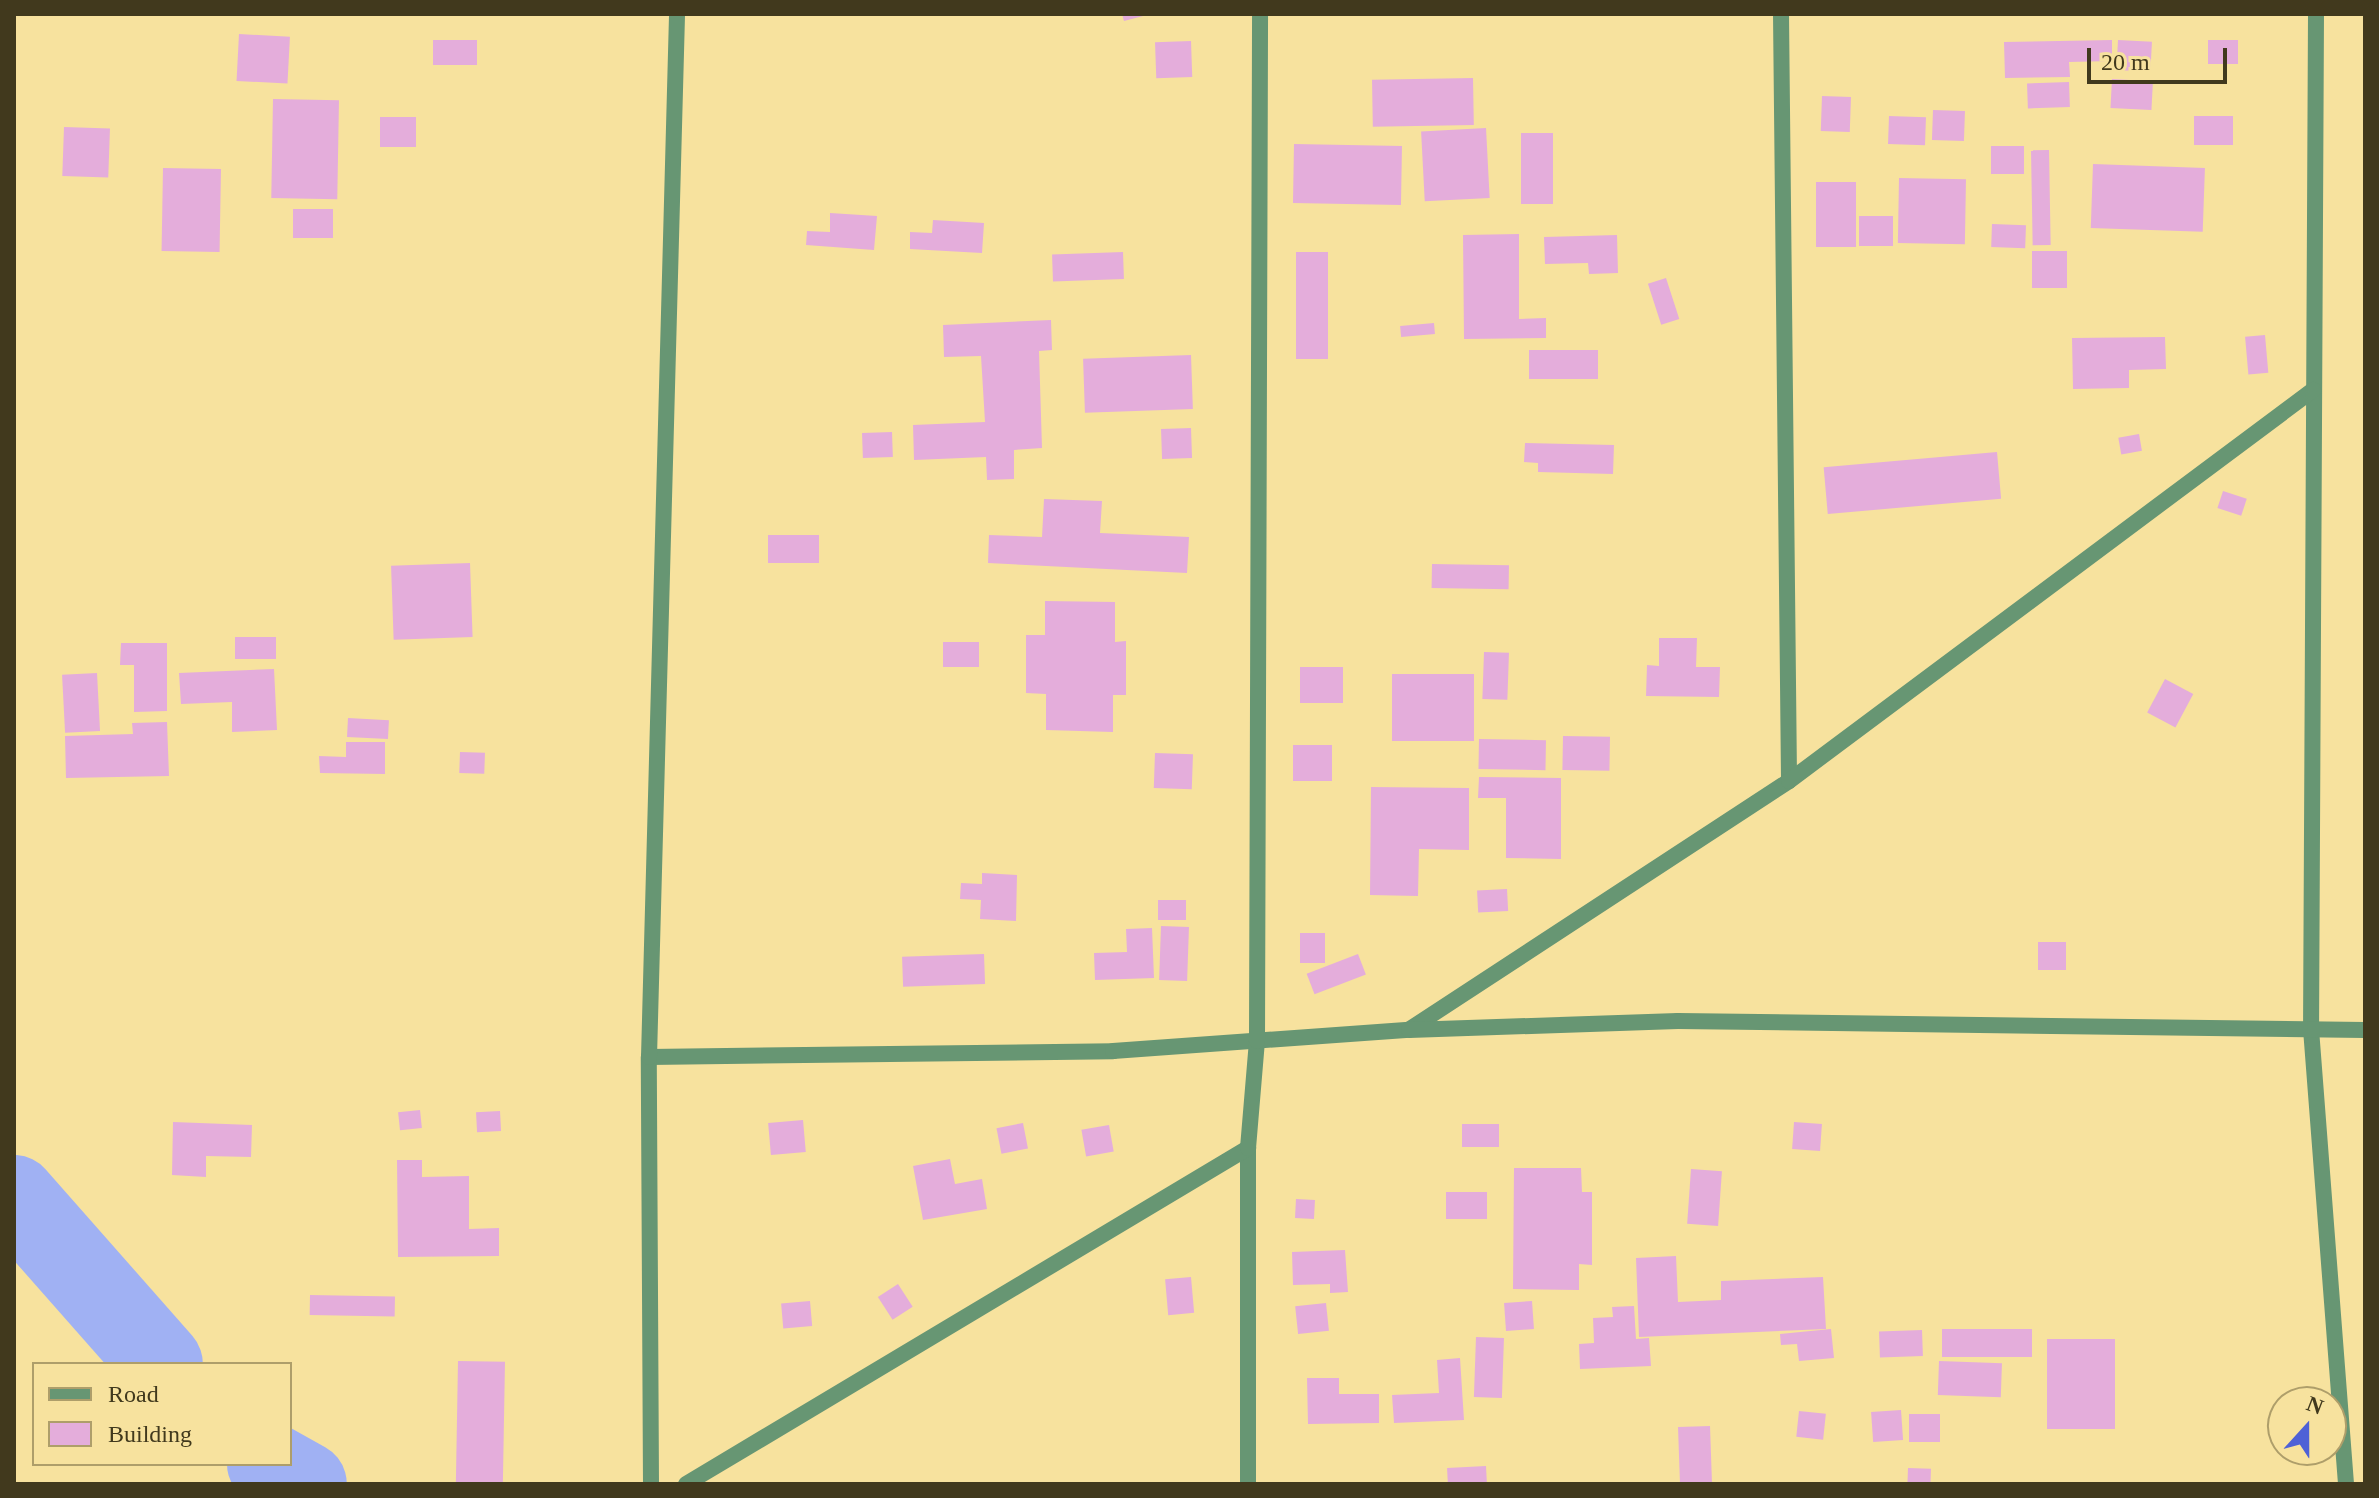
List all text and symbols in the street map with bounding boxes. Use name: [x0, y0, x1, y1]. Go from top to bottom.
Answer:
scale bar: [2091, 32, 2231, 82]
text: 20 m: [2101, 49, 2150, 75]
legend: [32, 1362, 292, 1466]
text: Road: [108, 1381, 159, 1407]
north arrow: [2267, 1386, 2347, 1466]
text: N: [2303, 1390, 2327, 1420]
text: Building: [108, 1421, 192, 1447]

